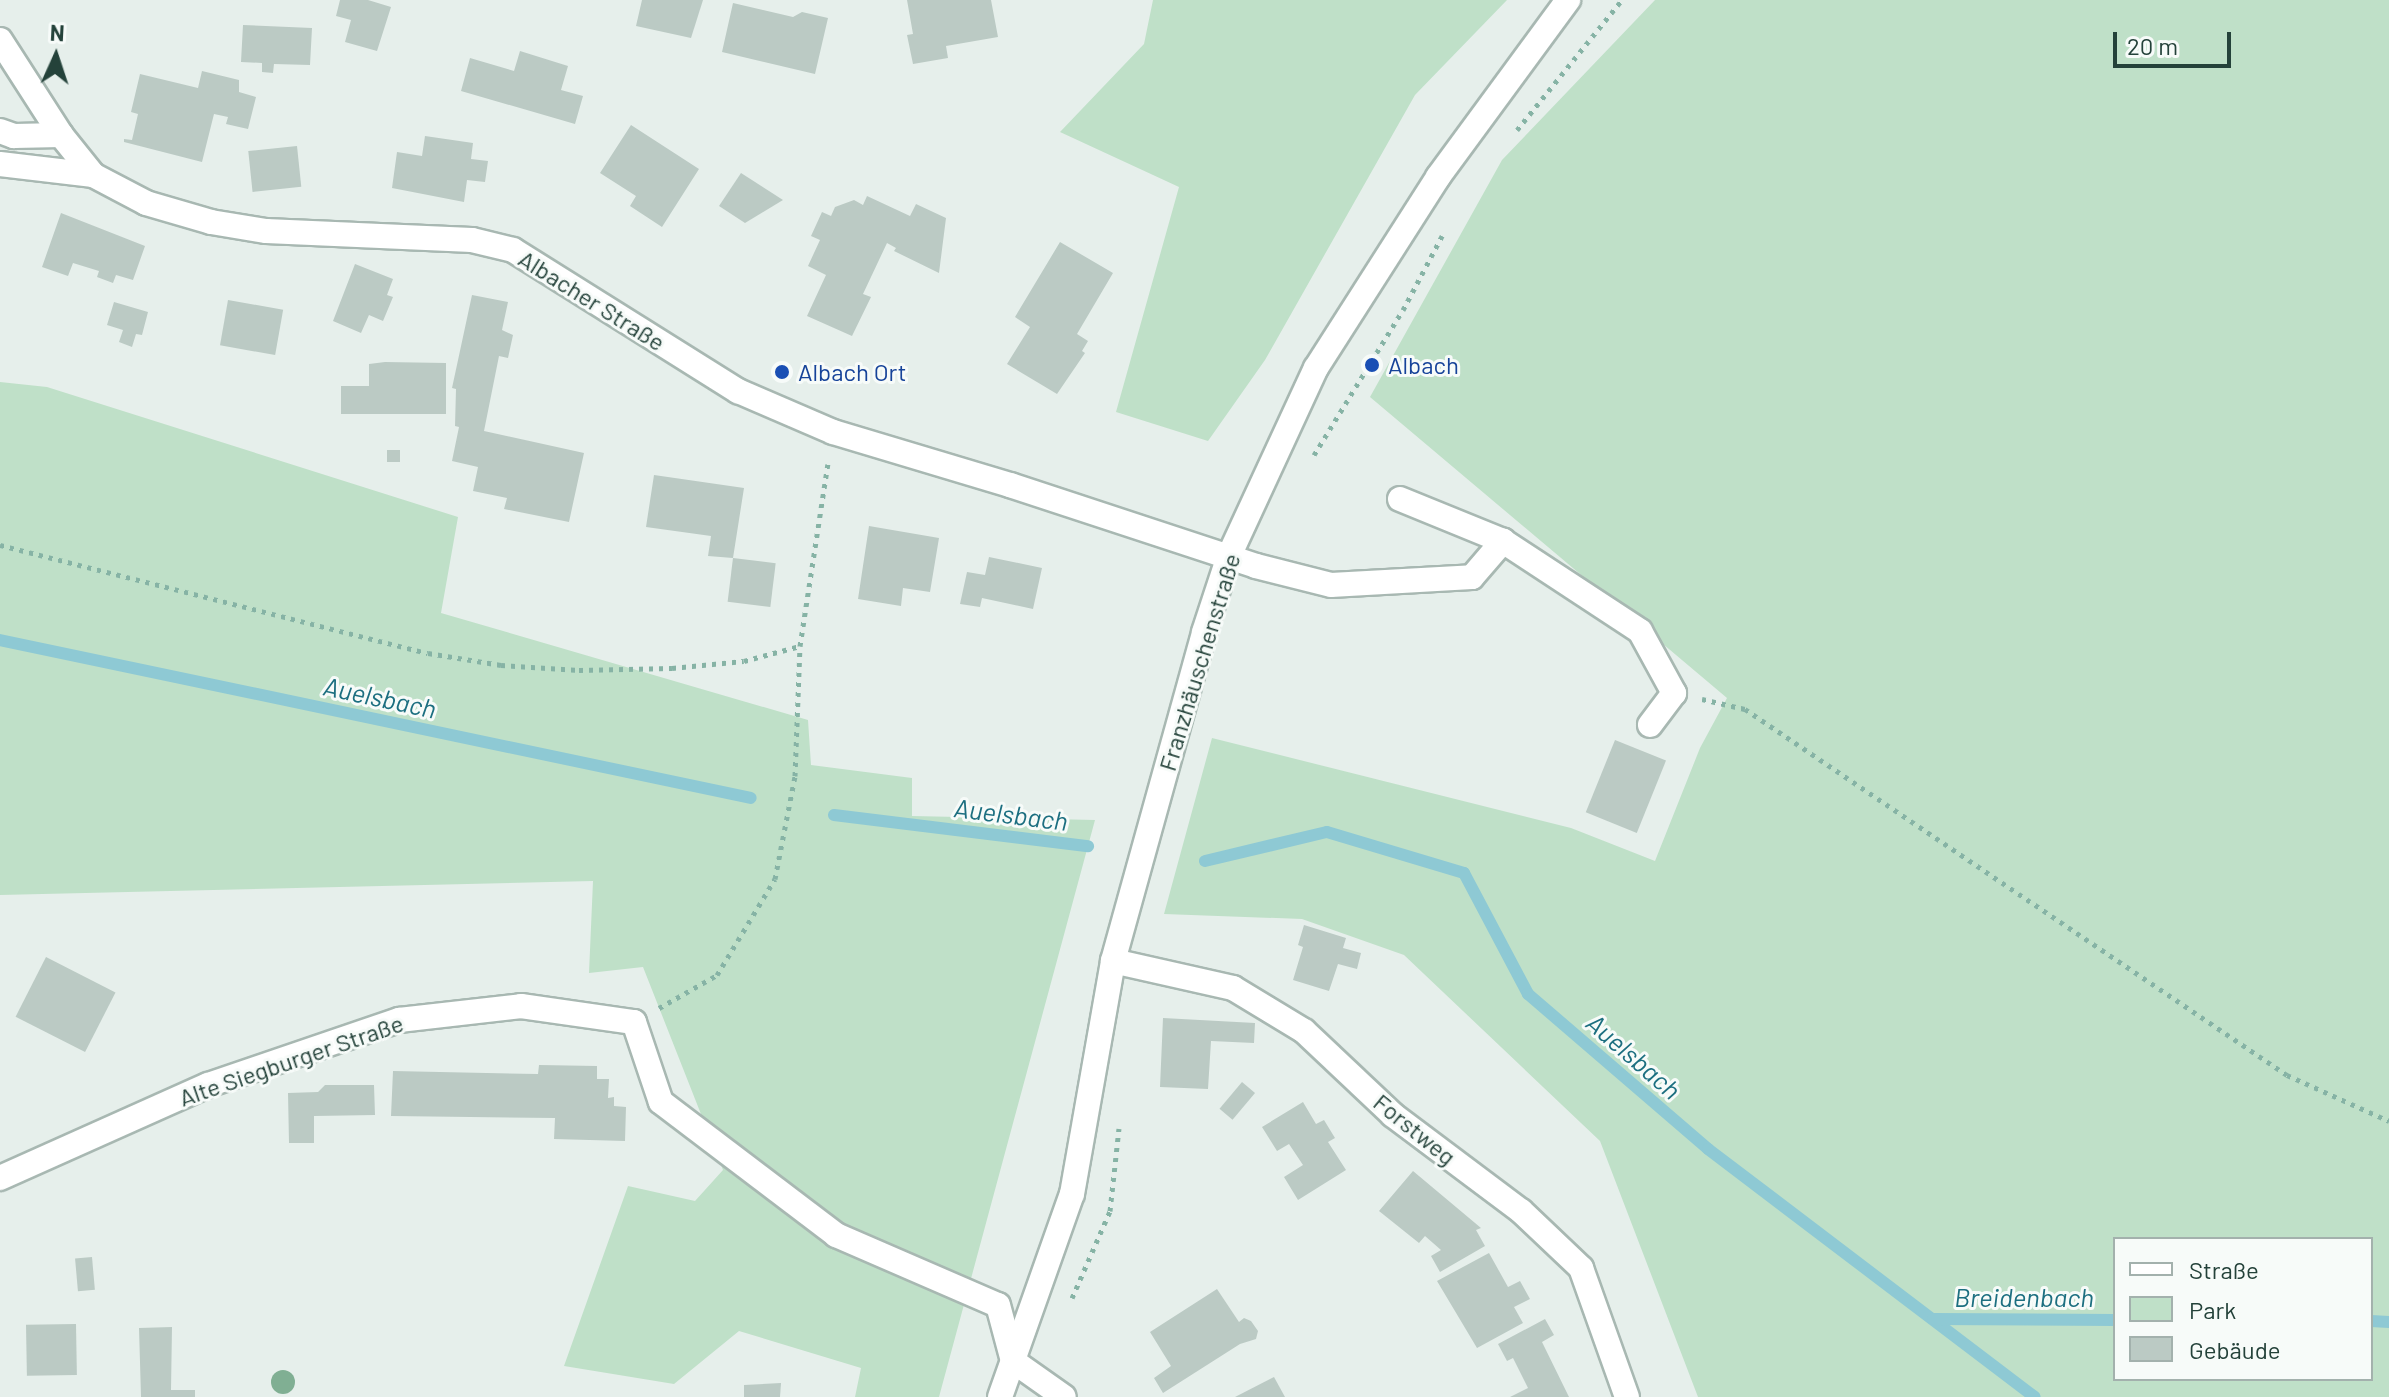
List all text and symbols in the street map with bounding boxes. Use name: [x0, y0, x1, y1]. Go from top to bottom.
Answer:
north arrow: [16, 16, 96, 96]
scale bar: [2117, 16, 2235, 66]
text: N: [49, 19, 65, 45]
text: 20 m: [2127, 31, 2178, 60]
street label: Albacher Straße: [514, 244, 670, 356]
place label: Albach: [1388, 351, 1459, 379]
marker: Albach: [1363, 356, 1381, 374]
place label: Albach Ort: [798, 358, 906, 386]
marker: Albach Ort: [773, 363, 791, 381]
street label: Franzhäuschenstraße: [1152, 550, 1246, 774]
water label: Auelsbach: [321, 670, 439, 724]
water label: Auelsbach: [952, 792, 1070, 836]
water label: Auelsbach: [1581, 1007, 1687, 1105]
street label: Alte Siegburger Straße: [175, 1008, 407, 1112]
street label: Forstweg: [1368, 1087, 1462, 1171]
legend: [2113, 1237, 2373, 1381]
text: Straße: [2189, 1255, 2259, 1284]
water label: Breidenbach: [1954, 1281, 2094, 1313]
text: Park: [2189, 1295, 2236, 1324]
text: Gebäude: [2189, 1335, 2281, 1364]

